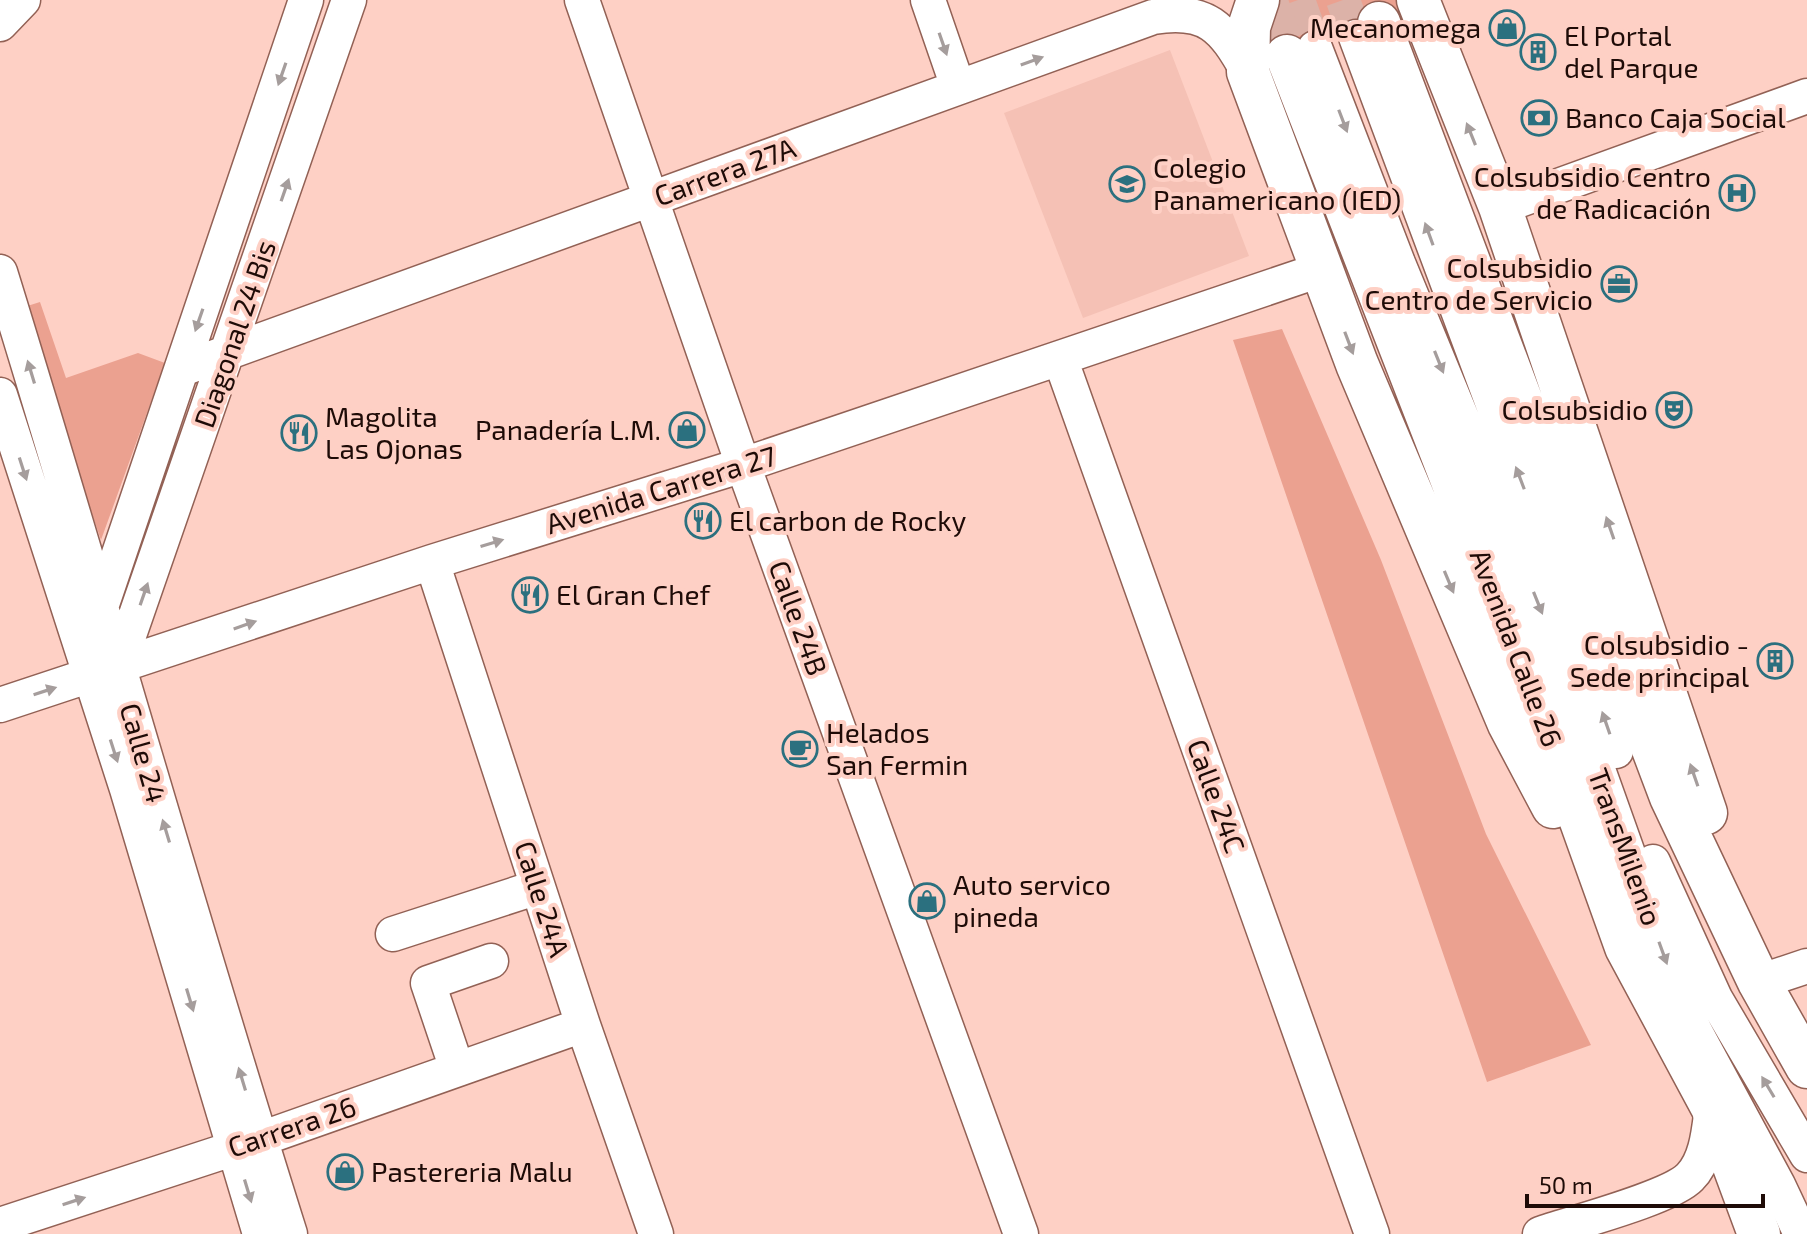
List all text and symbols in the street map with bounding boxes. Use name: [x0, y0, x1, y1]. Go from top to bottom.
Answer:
shop icon: Mecanomega: [1488, 9, 1526, 47]
place label: Mecanomega: [1310, 10, 1481, 44]
place label: El Portal del Parque: [1564, 18, 1699, 84]
one-way arrow: [938, 32, 950, 56]
building icon: El Portal del Parque: [1519, 33, 1557, 71]
one-way arrow: [1020, 54, 1044, 67]
one-way arrow: [275, 62, 287, 86]
bank icon: Banco Caja Social: [1520, 99, 1558, 137]
place label: Banco Caja Social: [1565, 100, 1786, 134]
one-way arrow: [1337, 109, 1350, 133]
one-way arrow: [1464, 122, 1477, 146]
street label: Carrera 27A: [649, 130, 800, 212]
place label: Colegio Panamericano (IED): [1153, 150, 1401, 216]
place label: Colsubsidio Centro de Radicación: [1474, 159, 1711, 225]
school or university icon: Colegio Panamericano (IED): [1108, 165, 1146, 203]
hospital icon: Colsubsidio Centro de Radicación: [1718, 174, 1756, 212]
one-way arrow: [279, 177, 291, 201]
one-way arrow: [1422, 222, 1435, 246]
street label: Diagonal 24 Bis: [186, 236, 282, 432]
place label: Colsubsidio Centro de Servicio: [1364, 250, 1593, 316]
office icon: Colsubsidio Centro de Servicio: [1600, 265, 1638, 303]
one-way arrow: [192, 309, 204, 333]
one-way arrow: [1342, 331, 1355, 355]
one-way arrow: [1433, 351, 1446, 375]
one-way arrow: [24, 360, 37, 384]
theatre icon: Colsubsidio: [1655, 391, 1693, 429]
place label: Colsubsidio: [1502, 392, 1648, 426]
place label: Magolita Las Ojonas: [325, 399, 463, 465]
shop icon: Panadería L.M.: [668, 411, 706, 449]
place label: Panadería L.M.: [475, 412, 661, 446]
restaurant icon: Magolita Las Ojonas: [280, 414, 318, 452]
street label: Avenida Carrera 27: [542, 438, 780, 540]
one-way arrow: [17, 458, 30, 482]
one-way arrow: [1513, 466, 1526, 490]
restaurant icon: El carbon de Rocky: [684, 502, 722, 540]
place label: El carbon de Rocky: [729, 503, 967, 537]
one-way arrow: [1603, 516, 1615, 540]
one-way arrow: [480, 536, 504, 549]
street label: Avenida Calle 26: [1464, 544, 1570, 751]
street label: Calle 24B: [763, 556, 835, 680]
one-way arrow: [1443, 570, 1456, 594]
restaurant icon: El Gran Chef: [511, 576, 549, 614]
place label: El Gran Chef: [556, 577, 712, 611]
one-way arrow: [138, 581, 151, 605]
one-way arrow: [1532, 591, 1545, 615]
one-way arrow: [234, 619, 258, 631]
place label: Colsubsidio - Sede principal: [1570, 627, 1750, 693]
building icon: Colsubsidio - Sede principal: [1756, 642, 1794, 680]
one-way arrow: [33, 684, 57, 697]
street label: Calle 24: [114, 699, 174, 807]
one-way arrow: [1600, 711, 1612, 735]
place label: Helados San Fermin: [826, 715, 968, 781]
cafe icon: Helados San Fermin: [781, 730, 819, 768]
street label: Calle 24C: [1181, 734, 1253, 857]
one-way arrow: [109, 739, 121, 763]
one-way arrow: [1687, 762, 1699, 786]
street label: TransMilenio: [1582, 763, 1670, 930]
one-way arrow: [159, 818, 172, 842]
street label: Calle 24A: [508, 837, 578, 961]
place label: Auto servico pineda: [953, 867, 1111, 933]
shop icon: Auto servico pineda: [908, 882, 946, 920]
one-way arrow: [1657, 941, 1670, 965]
one-way arrow: [184, 988, 197, 1012]
one-way arrow: [236, 1067, 248, 1091]
one-way arrow: [1761, 1076, 1775, 1098]
street label: Carrera 26: [223, 1088, 360, 1164]
shop icon: Pastereria Malu: [326, 1153, 364, 1191]
place label: Pastereria Malu: [371, 1154, 573, 1188]
scale bar: [1527, 1158, 1763, 1208]
text: 50 m: [1539, 1170, 1593, 1199]
one-way arrow: [242, 1179, 255, 1203]
one-way arrow: [62, 1194, 86, 1206]

